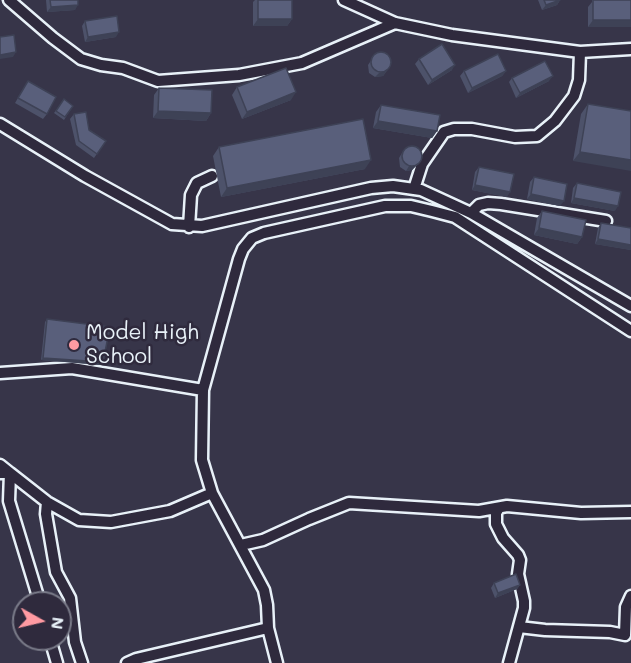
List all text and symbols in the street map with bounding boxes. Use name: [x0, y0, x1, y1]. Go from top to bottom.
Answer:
place label: Model High School: [86, 320, 199, 370]
marker: Model High School: [67, 338, 81, 352]
north arrow: [12, 591, 72, 651]
text: N: [47, 616, 70, 631]

